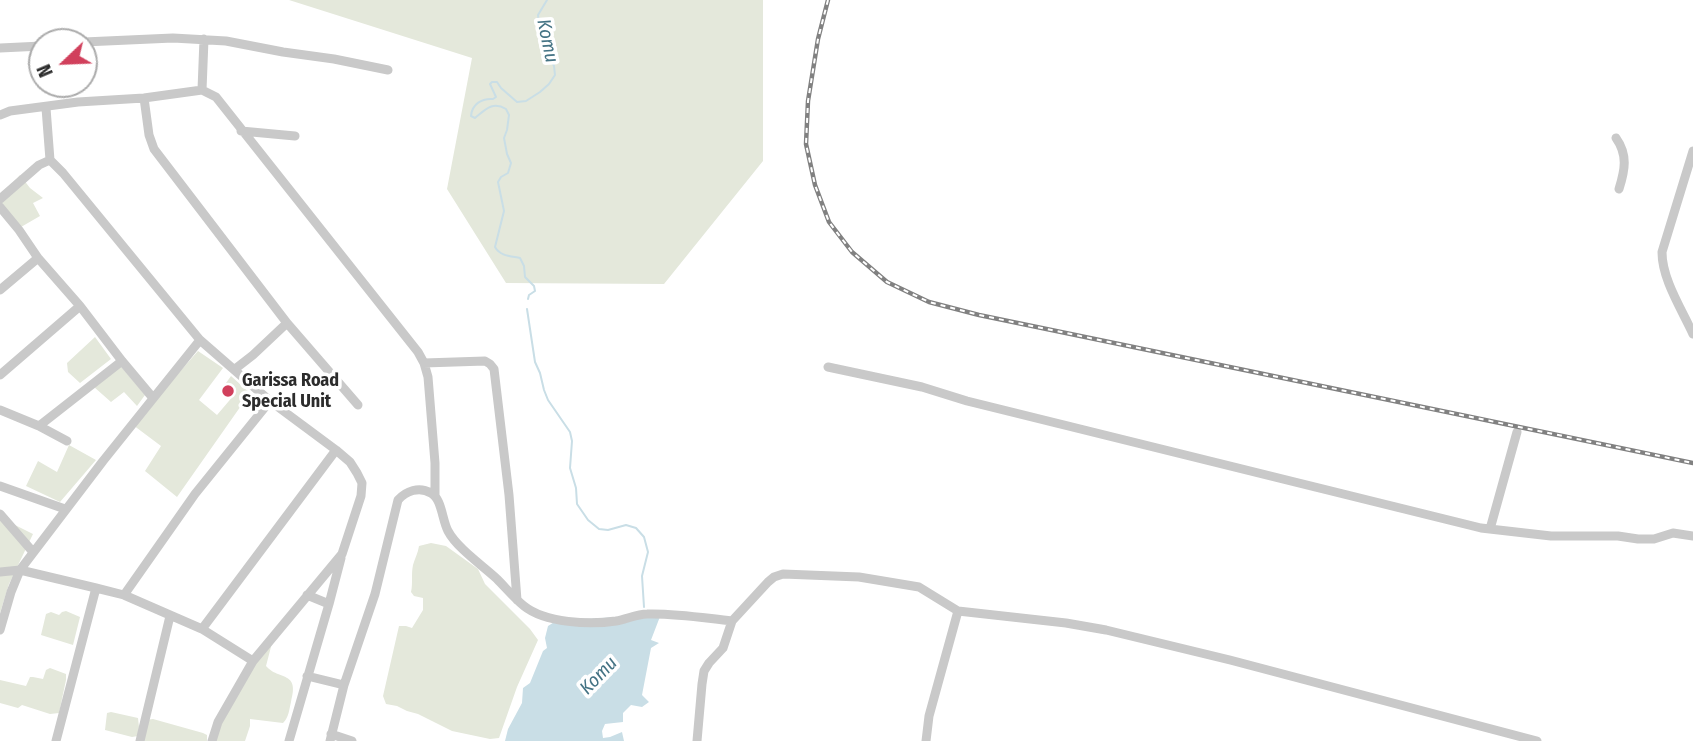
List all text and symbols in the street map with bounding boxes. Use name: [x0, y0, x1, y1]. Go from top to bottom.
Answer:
water label: Komu: [531, 17, 563, 65]
north arrow: [28, 28, 98, 98]
text: N: [32, 61, 58, 80]
place label: Garissa Road Special Unit: [242, 370, 339, 412]
marker: Garissa Road Special Unit: [220, 383, 236, 399]
water label: Komu: [575, 652, 623, 700]

